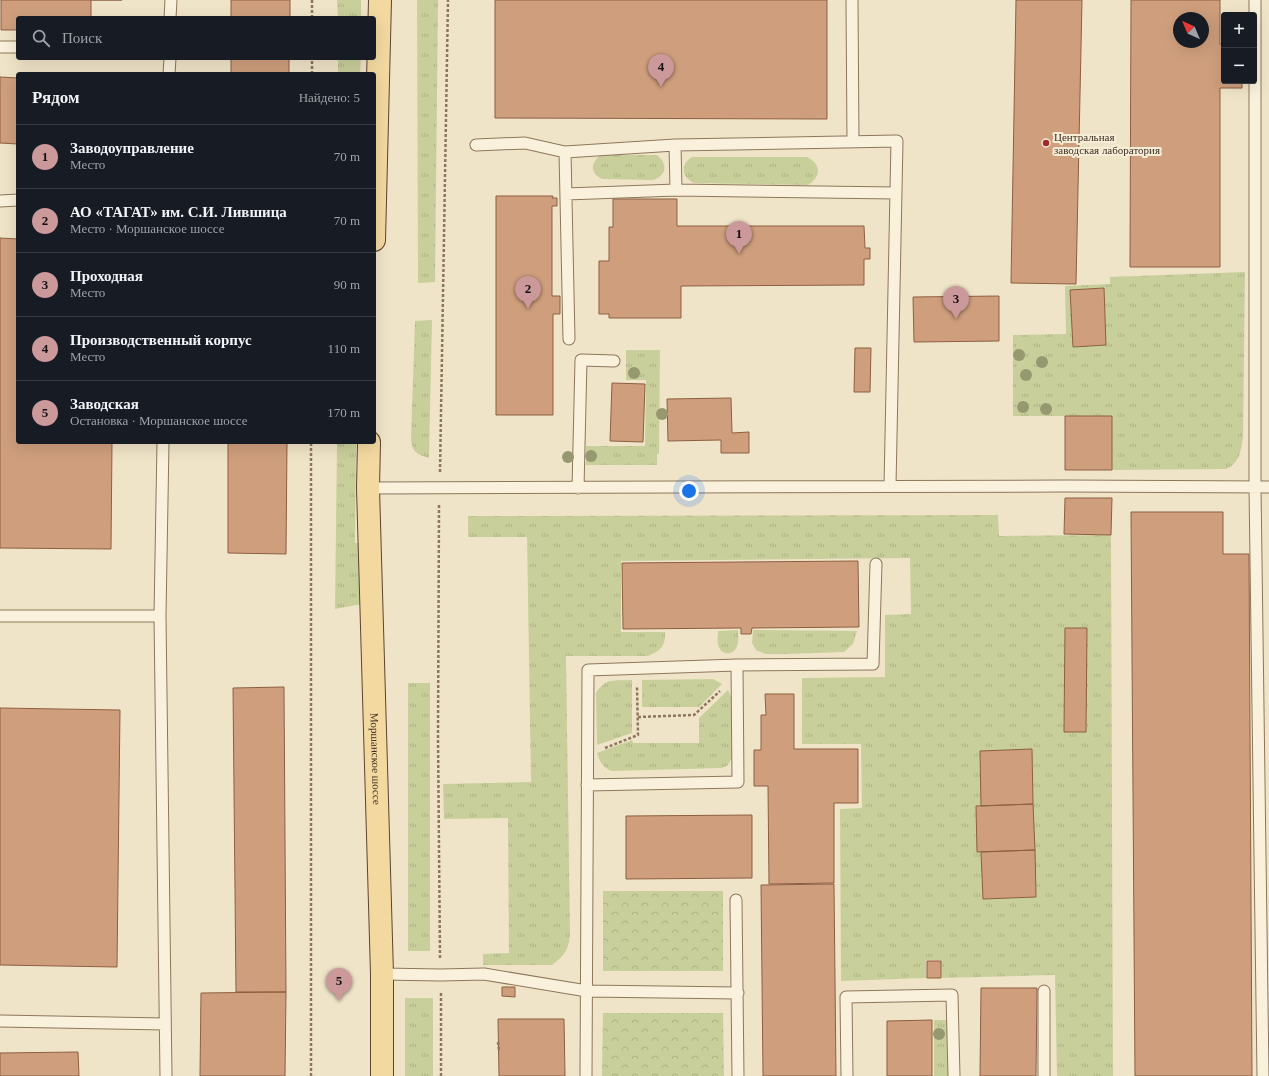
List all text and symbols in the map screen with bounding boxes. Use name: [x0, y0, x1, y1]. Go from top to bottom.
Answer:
north arrow: [1173, 12, 1209, 48]
map controls: [1221, 12, 1257, 84]
button: +: [1221, 12, 1257, 48]
search box: [16, 16, 376, 60]
icon: search: [30, 27, 52, 49]
text: Поиск: [62, 30, 102, 46]
button: −: [1221, 48, 1257, 84]
pin: 4: [648, 54, 674, 87]
text: Рядом: [32, 88, 80, 107]
text: Найдено: 5: [299, 90, 360, 105]
place label: Центральная заводская лаборатория: [1054, 131, 1160, 156]
marker: Центральная заводская лаборатория: [1041, 138, 1051, 148]
text: Заводоуправление: [70, 140, 194, 156]
text: 1: [42, 149, 48, 164]
text: 70 m: [334, 149, 360, 164]
text: Место: [70, 157, 105, 172]
text: АО «ТАГАТ» им. С.И. Лившица: [70, 204, 287, 220]
text: 2: [42, 213, 48, 228]
text: 70 m: [334, 213, 360, 228]
text: Место · Моршанское шоссе: [70, 221, 224, 236]
pin: 1: [726, 221, 752, 254]
text: Проходная: [70, 268, 143, 284]
pin: 2: [515, 276, 541, 309]
text: 3: [42, 277, 48, 292]
text: 90 m: [334, 277, 360, 292]
text: Место: [70, 285, 105, 300]
pin: 3: [943, 286, 969, 319]
text: Производственный корпус: [70, 332, 252, 348]
text: 4: [42, 341, 48, 356]
text: 110 m: [328, 341, 360, 356]
text: Место: [70, 349, 105, 364]
text: Заводская: [70, 396, 139, 412]
text: 5: [42, 405, 48, 420]
text: 170 m: [327, 405, 360, 420]
text: Остановка · Моршанское шоссе: [70, 413, 247, 428]
your location: [679, 481, 699, 501]
street label: Моршанское шоссе: [368, 713, 383, 805]
pin: 5: [326, 968, 352, 1001]

